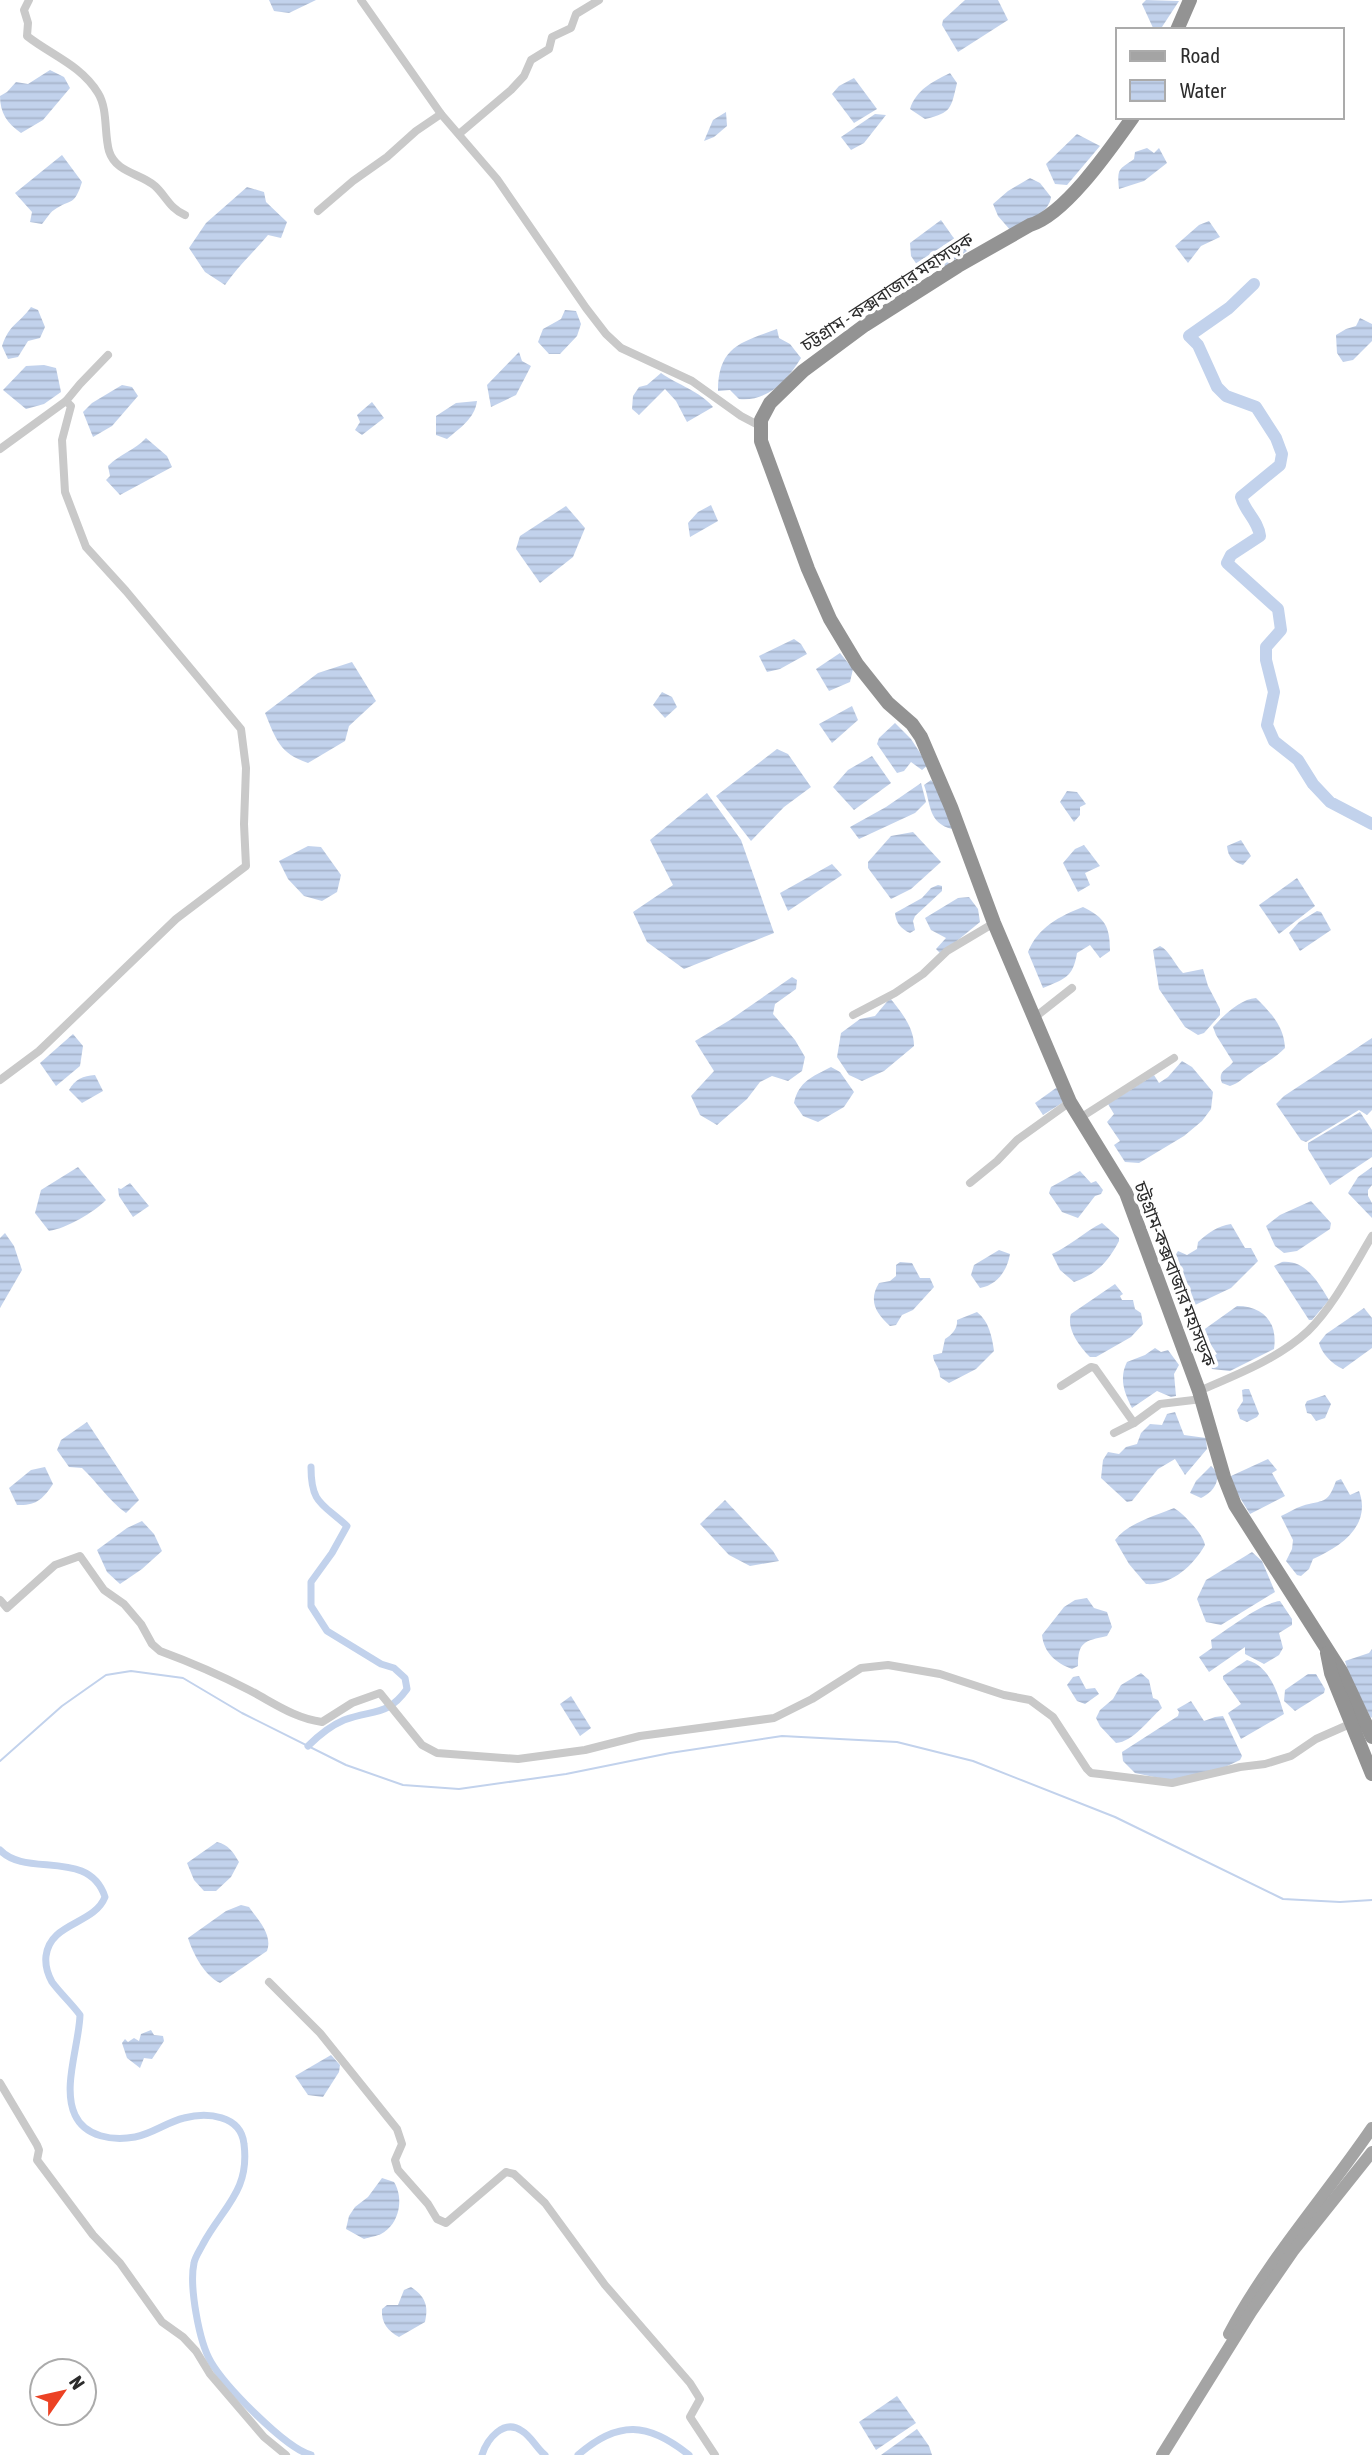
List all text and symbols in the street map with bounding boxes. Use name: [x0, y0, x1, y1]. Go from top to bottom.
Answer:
legend: [1116, 28, 1344, 119]
text: Road: [1180, 43, 1220, 67]
text: Water: [1180, 78, 1227, 102]
street label: চট্টগ্রাম - কক্সবাজার মহাসড়ক: [796, 228, 977, 356]
street label: চট্টগ্রাম-কক্সবাজার মহাসড়ক: [1130, 1178, 1220, 1370]
north arrow: [28, 2357, 98, 2427]
text: N: [65, 2372, 89, 2393]

